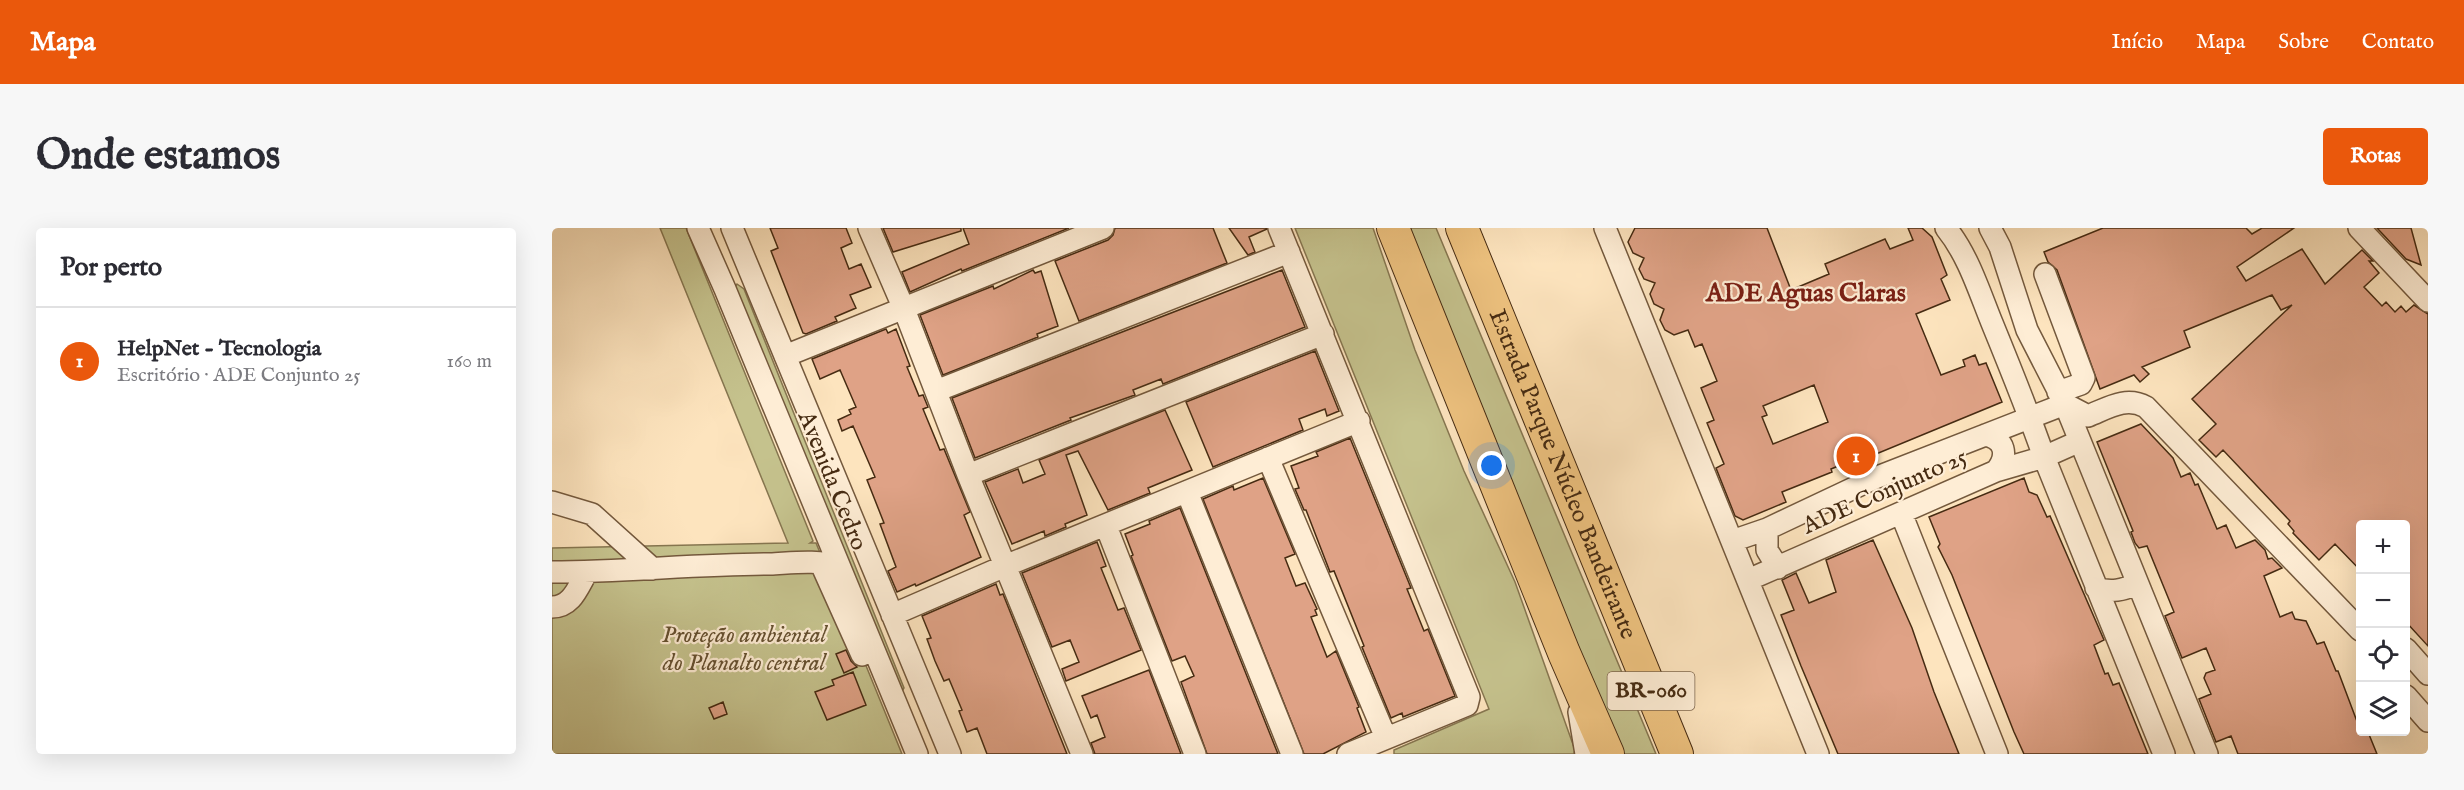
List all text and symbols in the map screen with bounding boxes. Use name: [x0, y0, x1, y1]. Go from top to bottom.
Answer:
text: Mapa: [30, 25, 96, 60]
text: Início: [2111, 29, 2163, 56]
text: Mapa: [2196, 29, 2245, 56]
text: Sobre: [2278, 29, 2329, 56]
text: Contato: [2362, 29, 2434, 56]
button: Rotas: [2323, 128, 2428, 185]
text: Onde estamos: [36, 130, 280, 183]
text: Por perto: [60, 251, 162, 284]
district label: ADE Aguas Claras: [1705, 277, 1906, 310]
street label: Estrada Parque Núcleo Bandeirante: [1481, 305, 1644, 644]
text: HelpNet - Tecnologia: [117, 335, 321, 363]
text: 1: [76, 349, 83, 374]
text: 160 m: [446, 349, 492, 374]
text: Escritório · ADE Conjunto 25: [117, 363, 361, 388]
street label: Avenida Cedro: [790, 406, 874, 555]
pin: 1: [1836, 434, 1876, 478]
street label: ADE Conjunto 25: [1797, 442, 1972, 543]
your location: [1477, 451, 1506, 480]
map controls: [2356, 520, 2410, 736]
button: +: [2356, 520, 2410, 574]
button: −: [2356, 574, 2410, 628]
park label: Proteção ambiental do Planalto central: [662, 620, 829, 679]
button: locate: [2356, 628, 2410, 682]
road number: BR-060: [1608, 672, 1694, 710]
button: layers: [2356, 682, 2410, 736]

